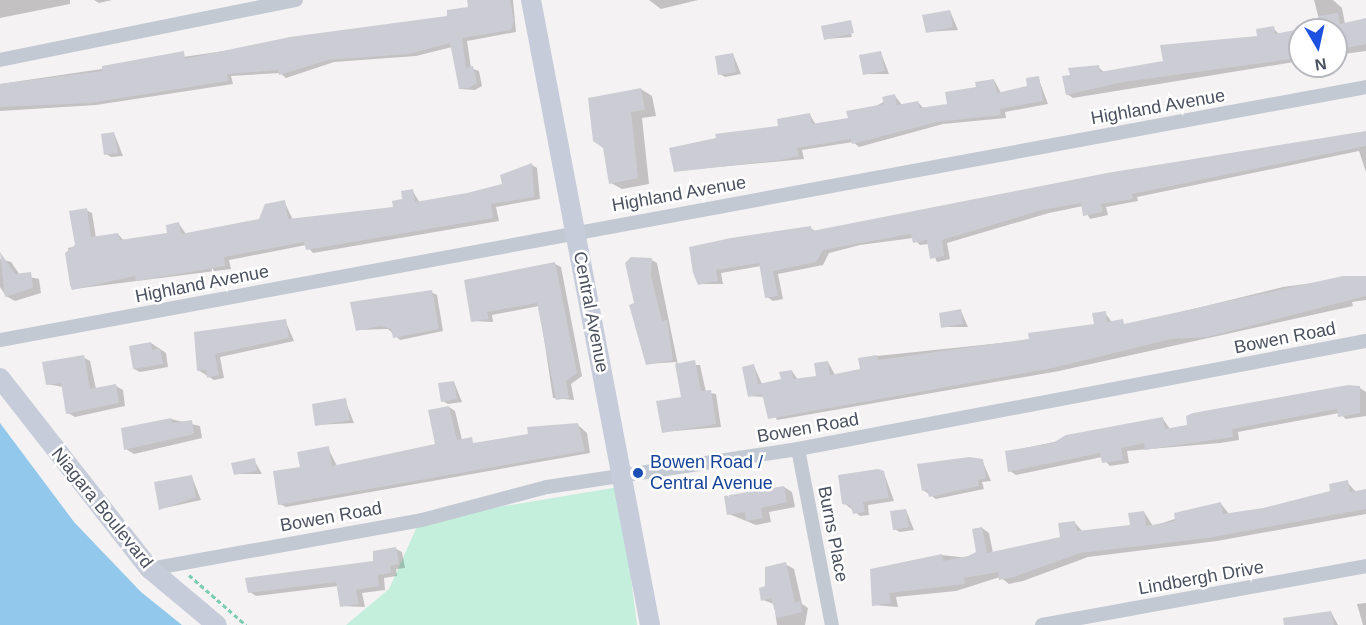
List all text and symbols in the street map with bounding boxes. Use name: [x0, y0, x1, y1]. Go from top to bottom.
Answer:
north arrow: [1288, 18, 1348, 78]
text: N: [1314, 55, 1328, 74]
street label: Highland Avenue: [1089, 84, 1227, 130]
street label: Highland Avenue: [610, 171, 748, 217]
street label: Central Avenue: [569, 249, 613, 375]
street label: Highland Avenue: [133, 260, 271, 308]
street label: Bowen Road: [1232, 318, 1338, 358]
street label: Bowen Road: [755, 408, 861, 448]
street label: Niagara Boulevard: [47, 443, 157, 573]
place label: Bowen Road / Central Avenue: [650, 452, 774, 494]
marker: Bowen Road / Central Avenue: [631, 466, 645, 480]
street label: Burns Place: [813, 484, 853, 584]
street label: Bowen Road: [278, 497, 384, 537]
street label: Lindbergh Drive: [1137, 556, 1265, 600]

